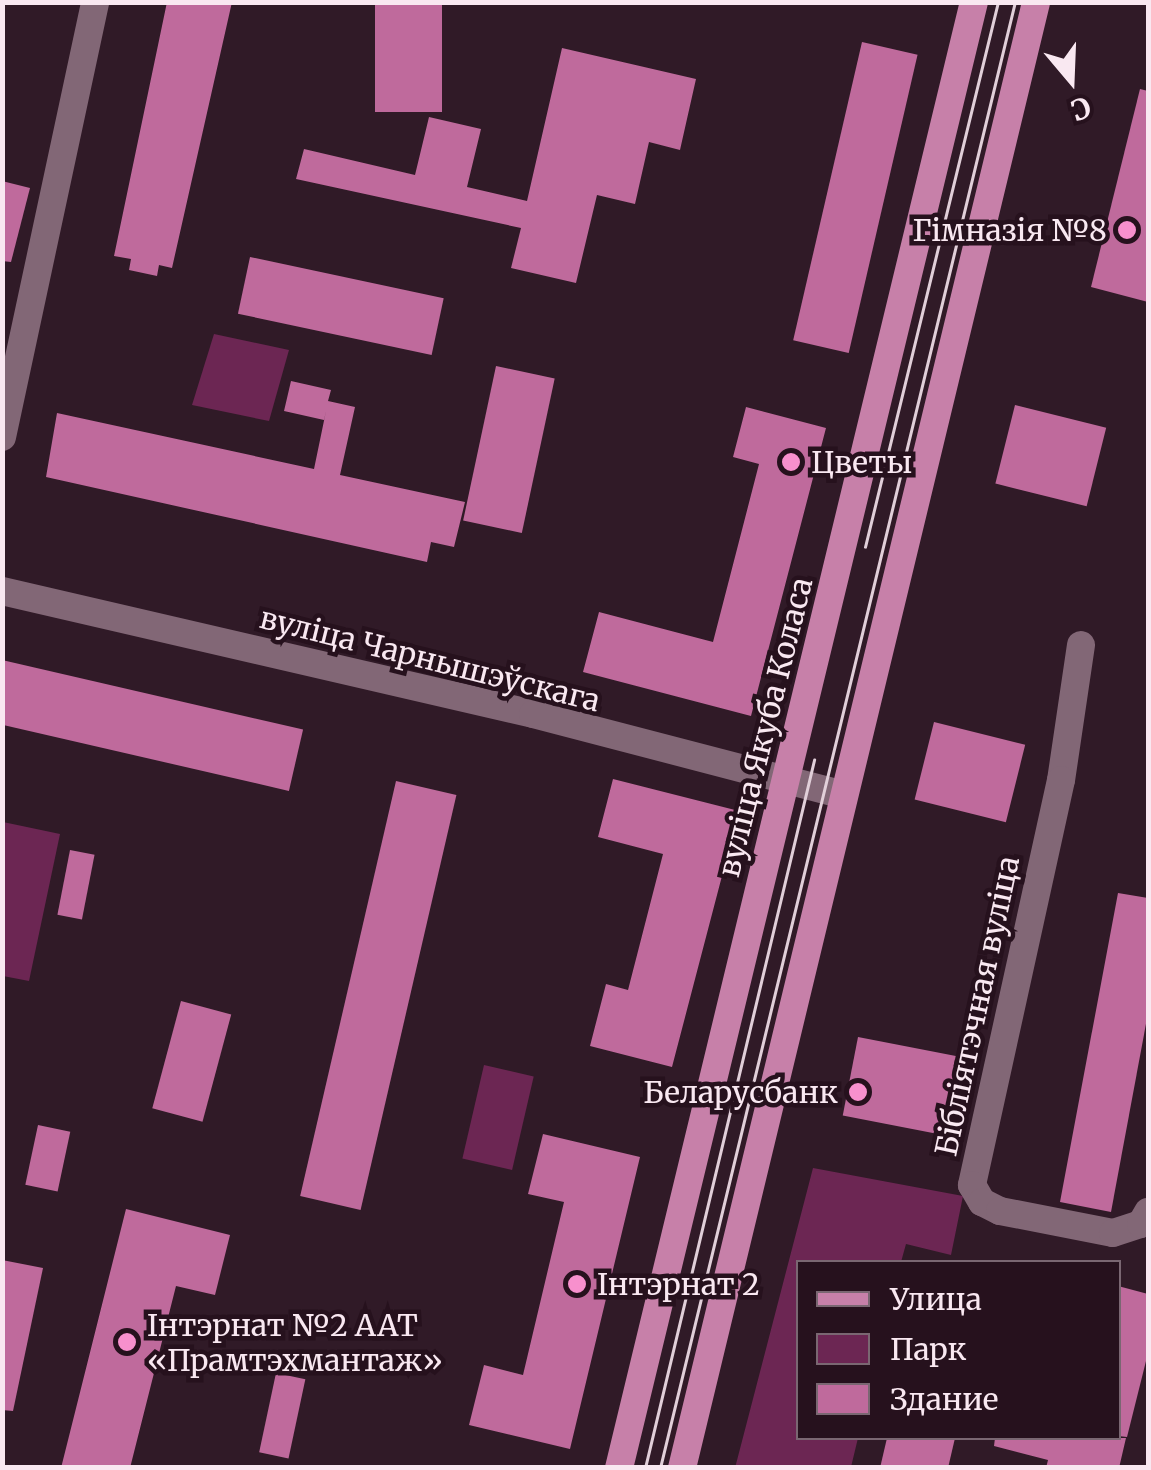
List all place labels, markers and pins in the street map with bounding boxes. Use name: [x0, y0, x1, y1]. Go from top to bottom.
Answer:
place label: Гімназія №8: [913, 212, 1107, 248]
marker: Гімназія №8: [1116, 219, 1138, 241]
place label: Цветы: [811, 444, 912, 480]
marker: Цветы: [780, 451, 802, 473]
place label: Беларусбанк: [643, 1074, 838, 1110]
marker: Беларусбанк: [847, 1081, 869, 1103]
place label: Інтэрнат 2: [597, 1266, 760, 1302]
marker: Інтэрнат 2: [566, 1273, 588, 1295]
place label: Інтэрнат №2 ААТ «Прамтэхмантаж»: [147, 1307, 443, 1378]
marker: Інтэрнат №2 ААТ «Прамтэхмантаж»: [116, 1331, 138, 1353]

